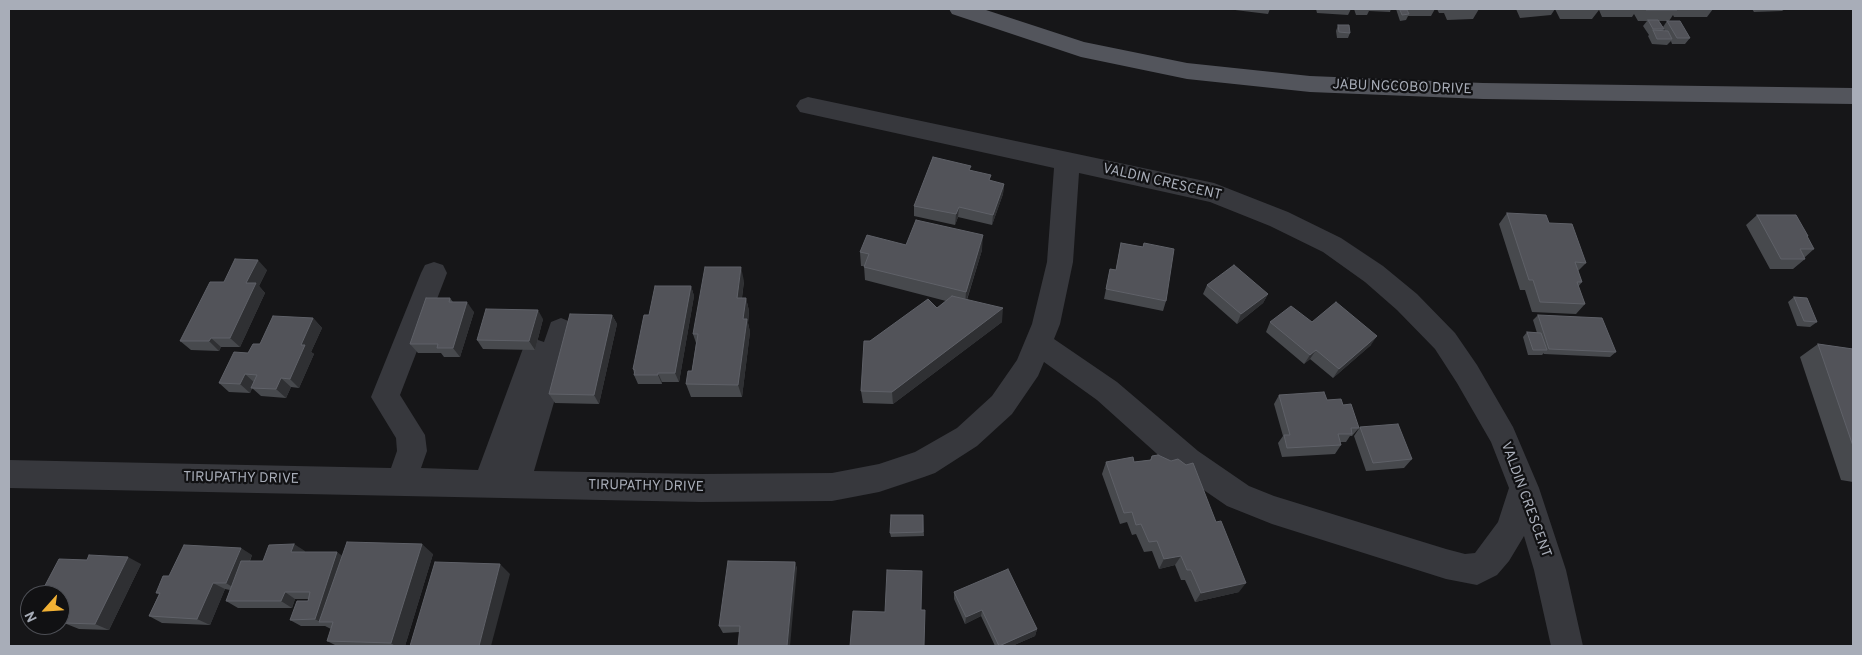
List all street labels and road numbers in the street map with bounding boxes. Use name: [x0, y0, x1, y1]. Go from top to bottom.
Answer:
street label: JABU NGCOBO DRIVE: [1332, 77, 1472, 99]
street label: VALDIN CRESCENT: [1101, 161, 1223, 205]
street label: VALDIN CRESCENT: [1496, 440, 1554, 560]
street label: TIRUPATHY DRIVE: [183, 470, 299, 488]
street label: TIRUPATHY DRIVE: [588, 478, 704, 496]

